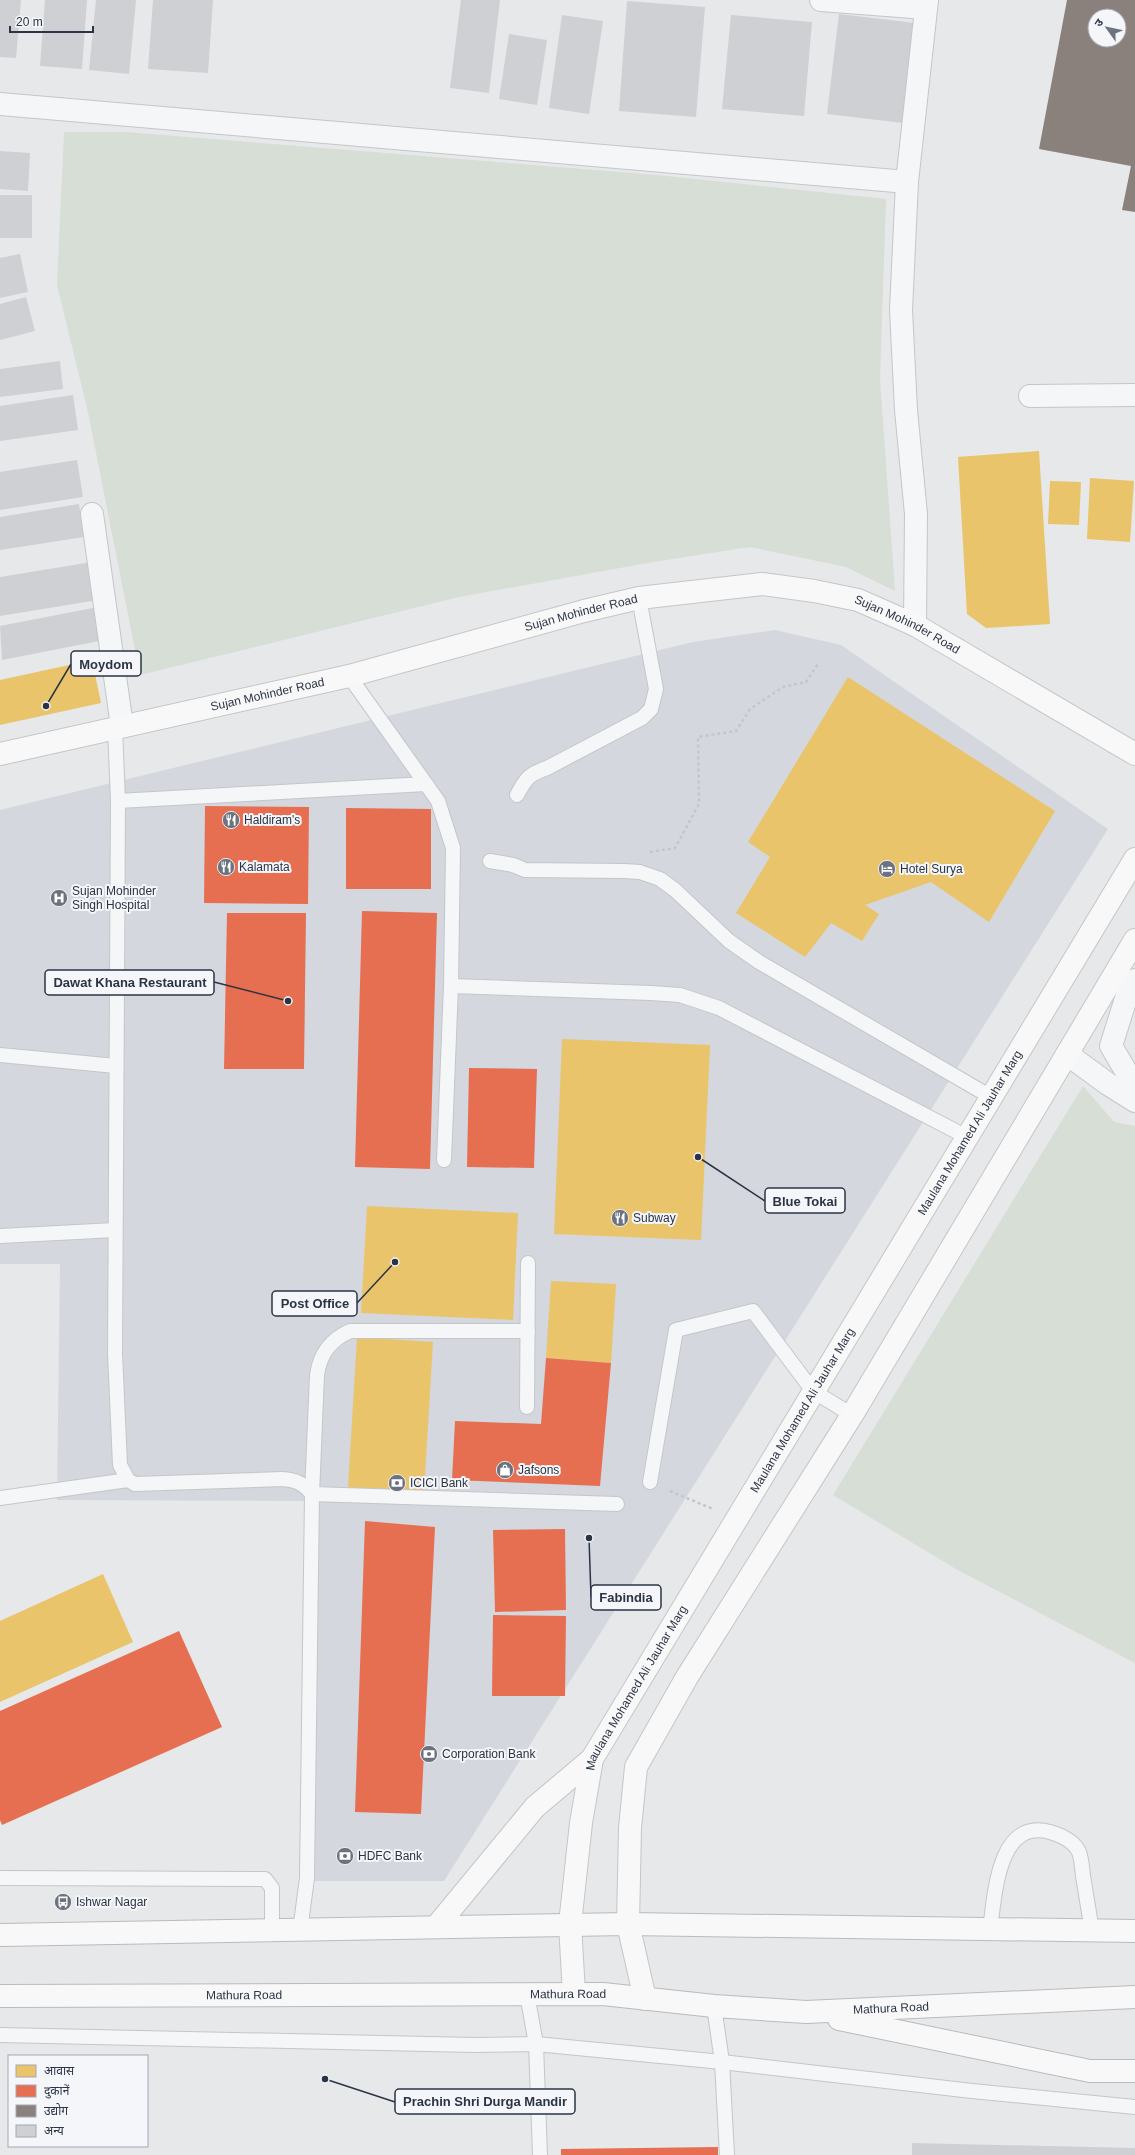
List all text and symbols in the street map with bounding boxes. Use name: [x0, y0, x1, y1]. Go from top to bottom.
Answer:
scale bar: [10, 8, 93, 34]
north arrow: [1087, 8, 1127, 48]
text: 20 m: [16, 15, 43, 29]
text: उ: [1092, 16, 1106, 29]
street label: Sujan Mohinder Road: [523, 592, 639, 634]
street label: Sujan Mohinder Road: [852, 592, 962, 657]
callout: Moydom: [71, 651, 141, 676]
text: Moydom: [79, 657, 133, 672]
street label: Sujan Mohinder Road: [209, 675, 326, 714]
restaurant icon: Haldiram's: [221, 810, 241, 830]
place label: Haldiram's: [244, 813, 300, 827]
restaurant icon: Kalamata: [216, 857, 236, 877]
hotel icon: Hotel Surya: [877, 859, 897, 879]
place label: Kalamata: [239, 860, 290, 874]
place label: Hotel Surya: [900, 862, 963, 876]
place label: Sujan Mohinder Singh Hospital: [72, 884, 156, 912]
hospital icon: Sujan Mohinder Singh Hospital: [49, 888, 69, 908]
callout: Dawat Khana Restaurant: [45, 970, 214, 995]
text: Dawat Khana Restaurant: [53, 975, 207, 990]
street label: Maulana Mohamed Ali Jauhar Marg: [915, 1048, 1025, 1218]
callout: Blue Tokai: [765, 1188, 845, 1213]
text: Blue Tokai: [773, 1194, 837, 1209]
restaurant icon: Subway: [610, 1208, 630, 1228]
place label: Subway: [633, 1211, 676, 1225]
callout: Post Office: [272, 1291, 357, 1316]
text: Post Office: [281, 1296, 349, 1311]
street label: Maulana Mohamed Ali Jauhar Marg: [747, 1325, 857, 1495]
shop icon: Jafsons: [495, 1460, 515, 1480]
place label: Jafsons: [518, 1463, 559, 1477]
bank icon: ICICI Bank: [387, 1473, 407, 1493]
place label: ICICI Bank: [410, 1476, 469, 1490]
callout: Fabindia: [591, 1585, 661, 1610]
text: Fabindia: [599, 1590, 653, 1605]
street label: Maulana Mohamed Ali Jauhar Marg: [583, 1603, 690, 1772]
bank icon: Corporation Bank: [419, 1744, 439, 1764]
place label: Corporation Bank: [442, 1747, 536, 1761]
bank icon: HDFC Bank: [335, 1846, 355, 1866]
place label: HDFC Bank: [358, 1849, 423, 1863]
bus stop icon: Ishwar Nagar: [53, 1892, 73, 1912]
place label: Ishwar Nagar: [76, 1895, 147, 1909]
street label: Mathura Road: [530, 1987, 606, 2001]
street label: Mathura Road: [206, 1988, 282, 2002]
street label: Mathura Road: [853, 1999, 929, 2017]
legend: [8, 2055, 148, 2147]
text: आवास: [44, 2064, 75, 2078]
text: दुकानें: [44, 2084, 70, 2099]
callout: Prachin Shri Durga Mandir: [395, 2089, 575, 2114]
text: Prachin Shri Durga Mandir: [403, 2094, 567, 2109]
text: उद्योग: [44, 2103, 68, 2118]
text: अन्य: [44, 2124, 65, 2138]

